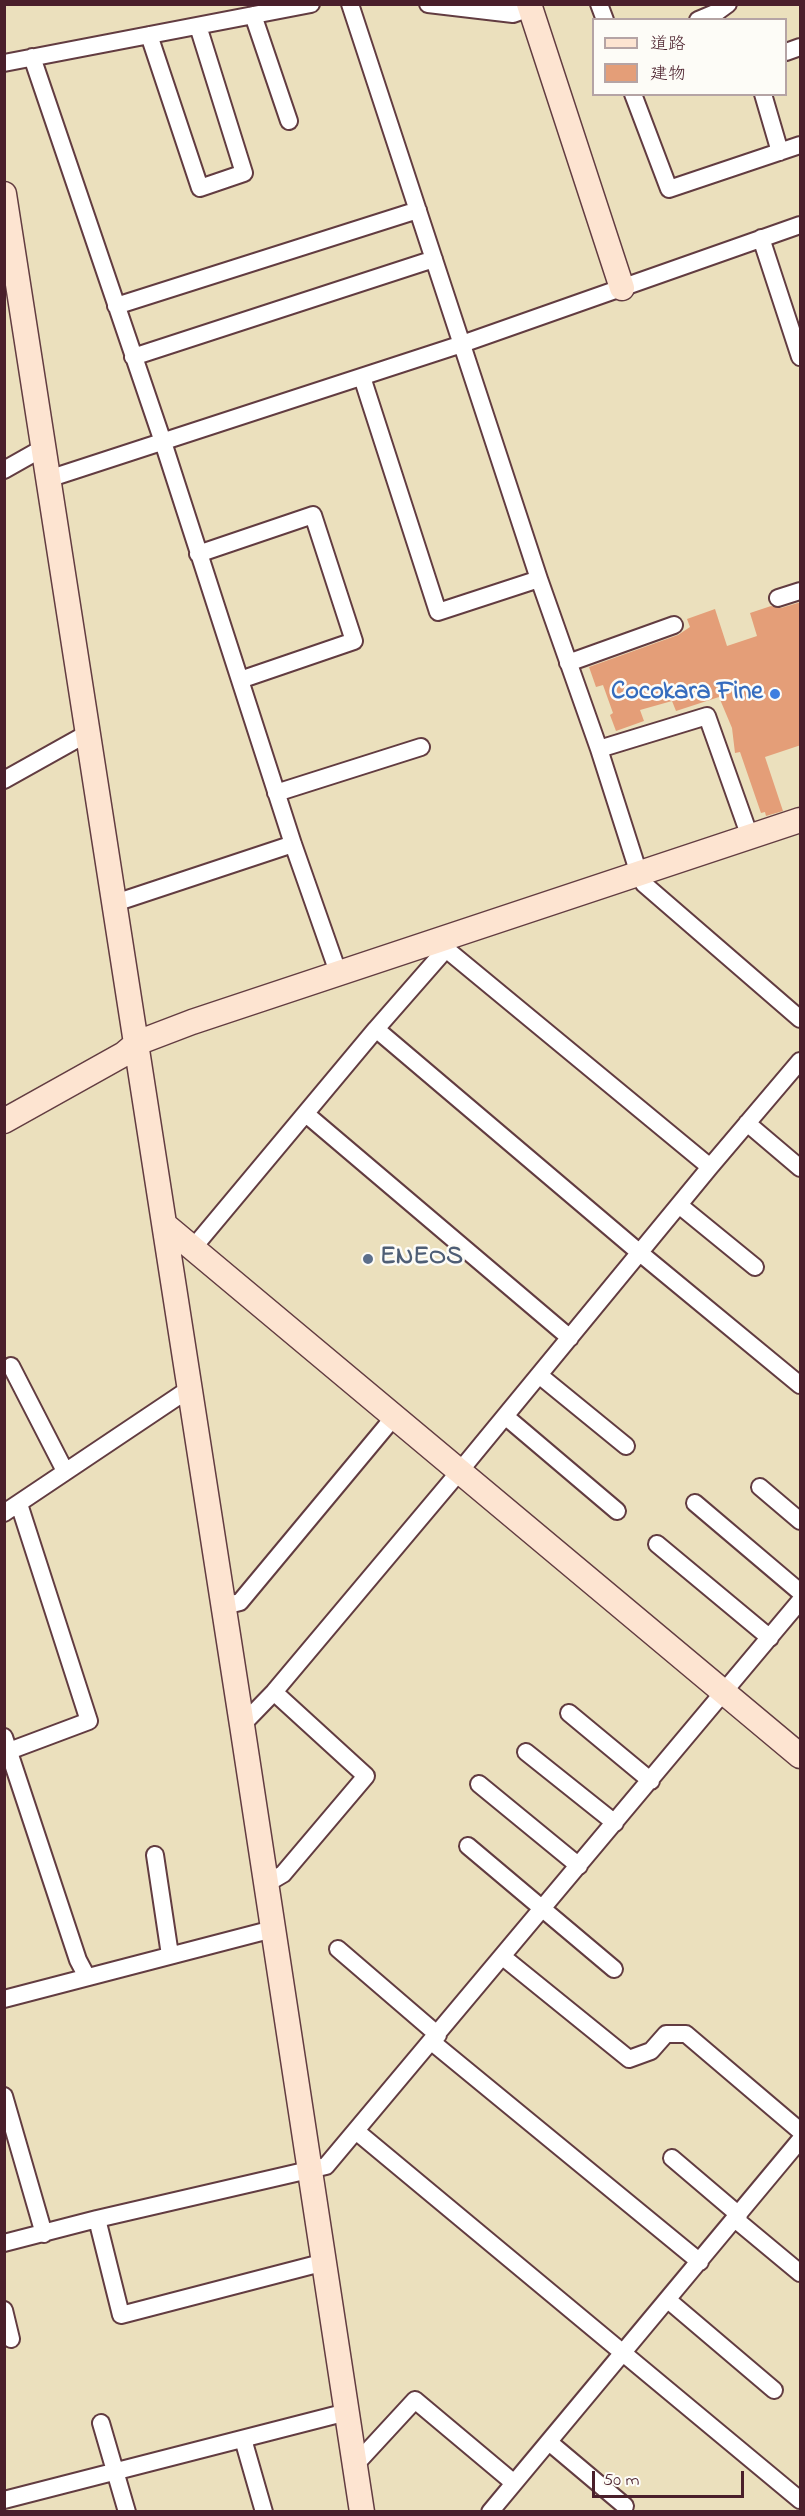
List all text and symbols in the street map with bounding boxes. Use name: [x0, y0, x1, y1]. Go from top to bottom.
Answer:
legend: [592, 18, 787, 96]
text: 道路: [650, 32, 686, 58]
text: 建物: [650, 62, 686, 88]
place label: Cocokara Fine: [611, 678, 763, 710]
marker: Cocokara Fine: [768, 687, 782, 701]
place label: ENEOS: [380, 1243, 463, 1275]
marker: ENEOS: [361, 1252, 375, 1266]
scale bar: [595, 2459, 746, 2497]
text: 50 m: [603, 2468, 640, 2494]

